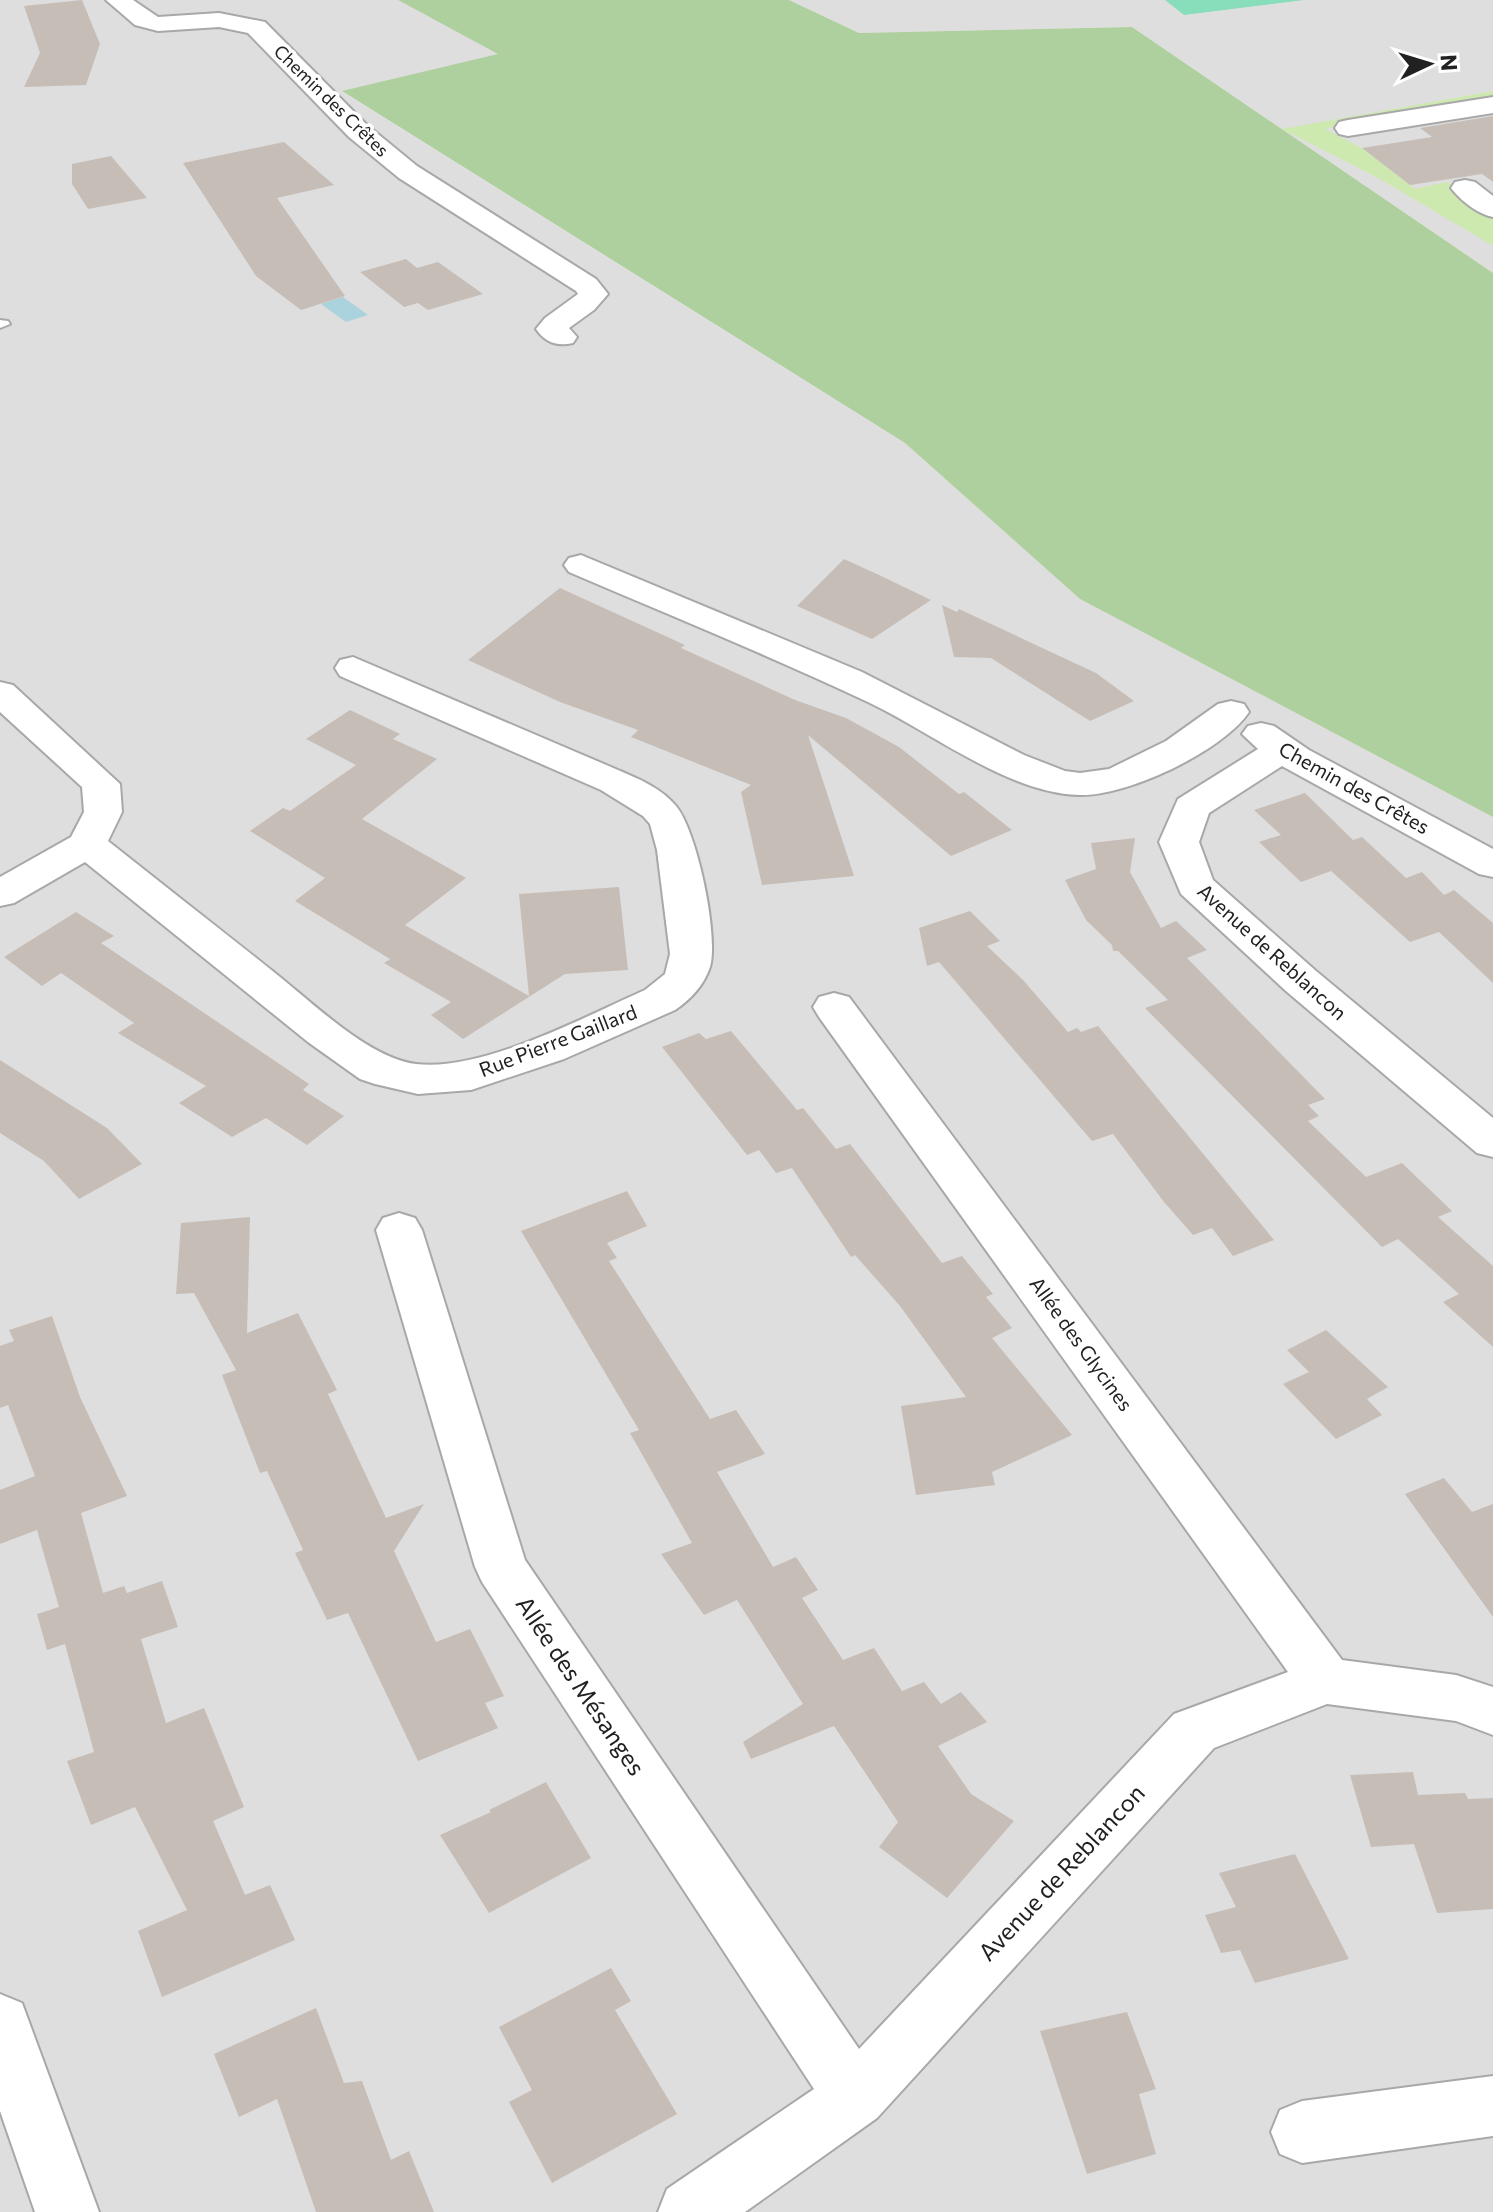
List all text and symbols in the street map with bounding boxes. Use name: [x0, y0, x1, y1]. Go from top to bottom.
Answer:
north arrow: [1389, 24, 1469, 104]
street label: Chemin des Crêtes: [270, 40, 394, 161]
text: N: [1435, 53, 1463, 72]
street label: Chemin des Crêtes: [1275, 736, 1434, 838]
street label: Avenue de Reblancon: [1193, 878, 1352, 1024]
street label: Rue Pierre Gaillard: [475, 999, 640, 1081]
street label: Allée des Glycines: [1025, 1272, 1138, 1415]
street label: Allée des Mésanges: [511, 1590, 652, 1780]
street label: Avenue de Reblancon: [972, 1778, 1150, 1966]

